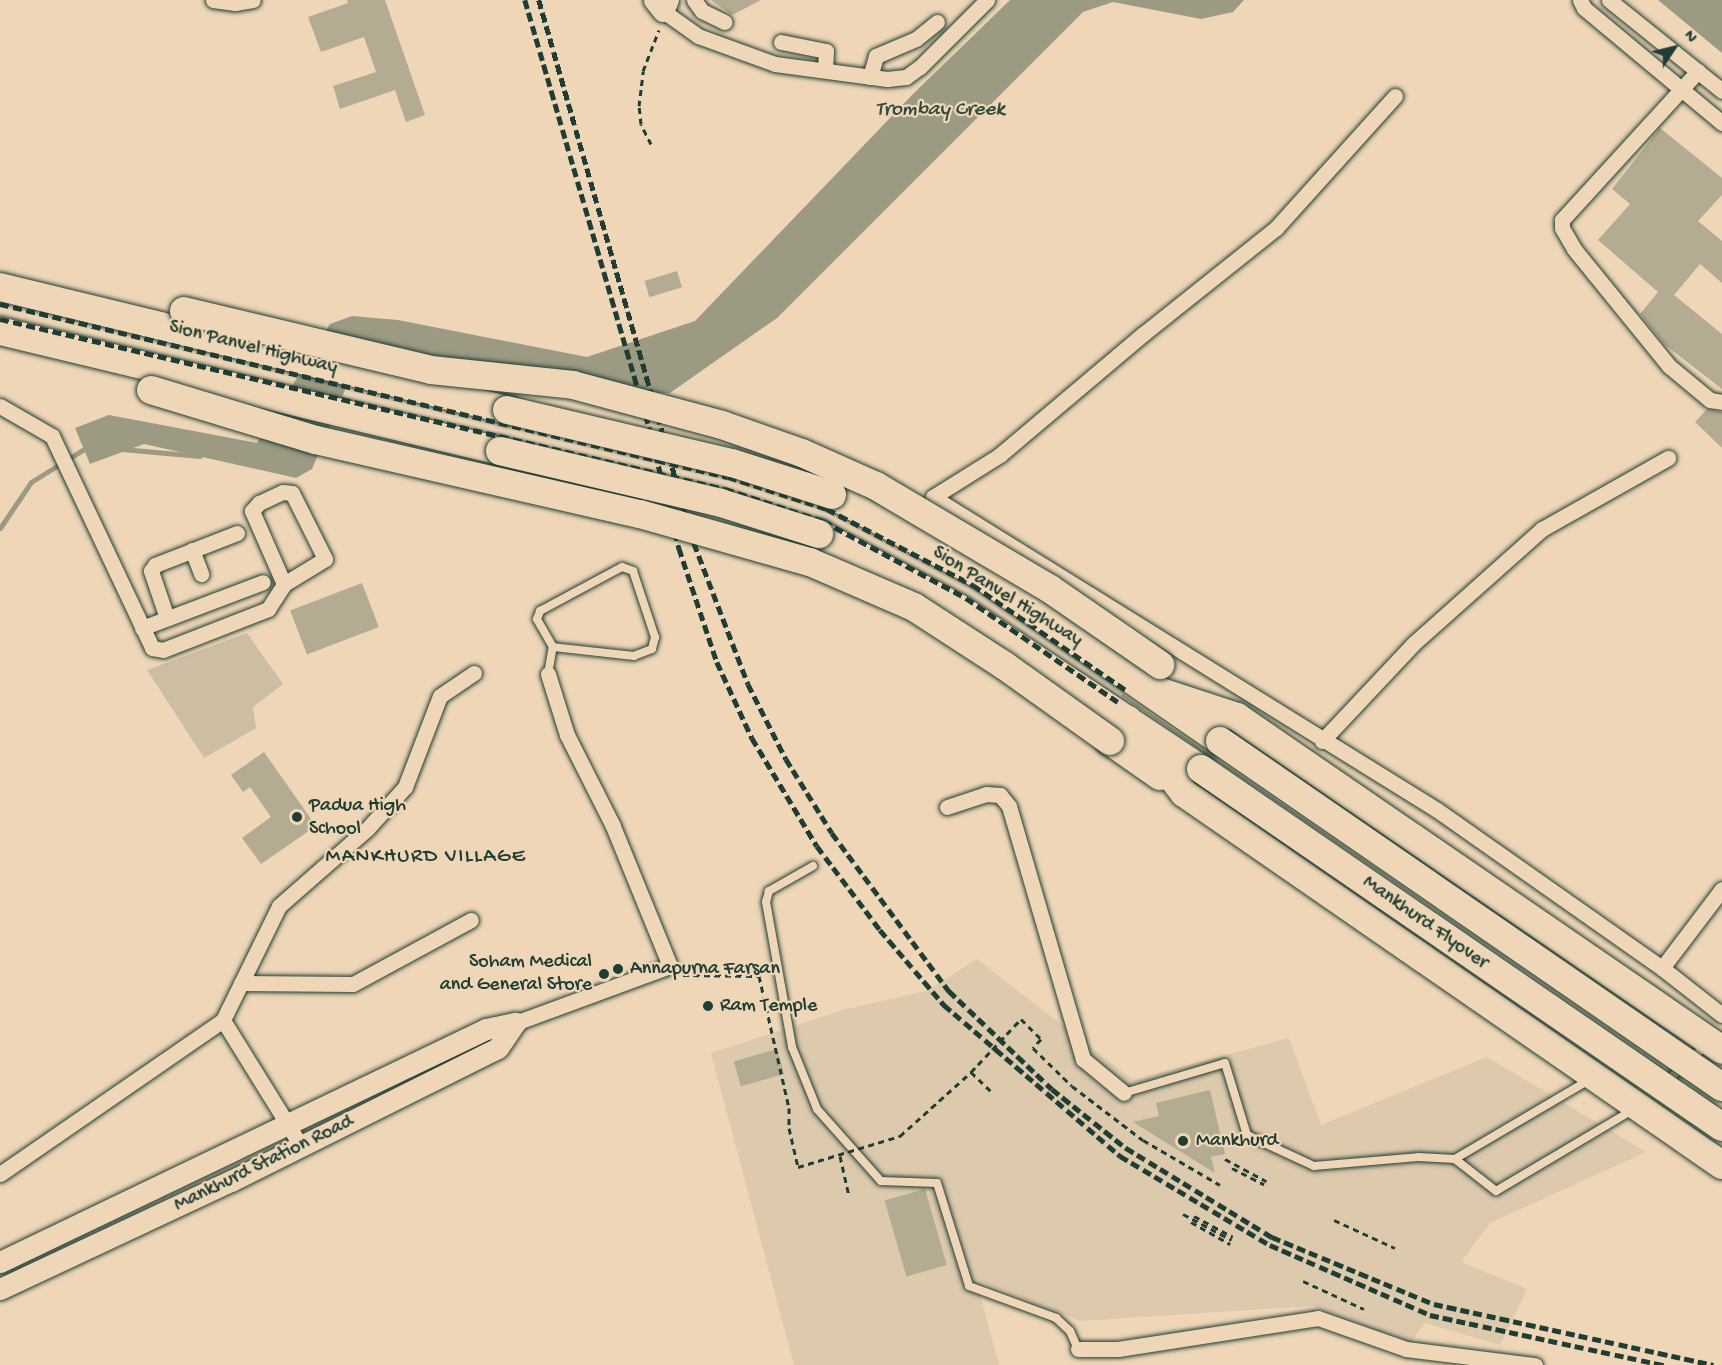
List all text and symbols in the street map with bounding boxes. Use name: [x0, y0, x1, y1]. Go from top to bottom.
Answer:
north arrow: [1644, 18, 1704, 78]
text: N: [1678, 28, 1700, 47]
water label: Trombay Creek: [875, 98, 1005, 124]
street label: Sion Panvel Highway: [166, 315, 340, 381]
street label: Sion Panvel Highway: [928, 541, 1086, 653]
place label: Padua High School: [309, 794, 406, 841]
marker: Padua High School: [290, 810, 304, 824]
district label: MANKHURD VILLAGE: [326, 845, 526, 871]
street label: Mankhurd Flyover: [1357, 871, 1493, 975]
place label: Soham Medical and General Store: [440, 951, 592, 998]
place label: Annapurna Farsan: [630, 957, 780, 981]
marker: Annapurna Farsan: [611, 962, 625, 976]
marker: Soham Medical and General Store: [597, 967, 611, 981]
place label: Ram Temple: [720, 994, 817, 1018]
marker: Ram Temple: [701, 999, 715, 1013]
street label: Mankhurd Station Road: [170, 1110, 358, 1218]
place label: Mankhurd: [1196, 1129, 1278, 1153]
marker: Mankhurd: [1174, 1132, 1192, 1150]

